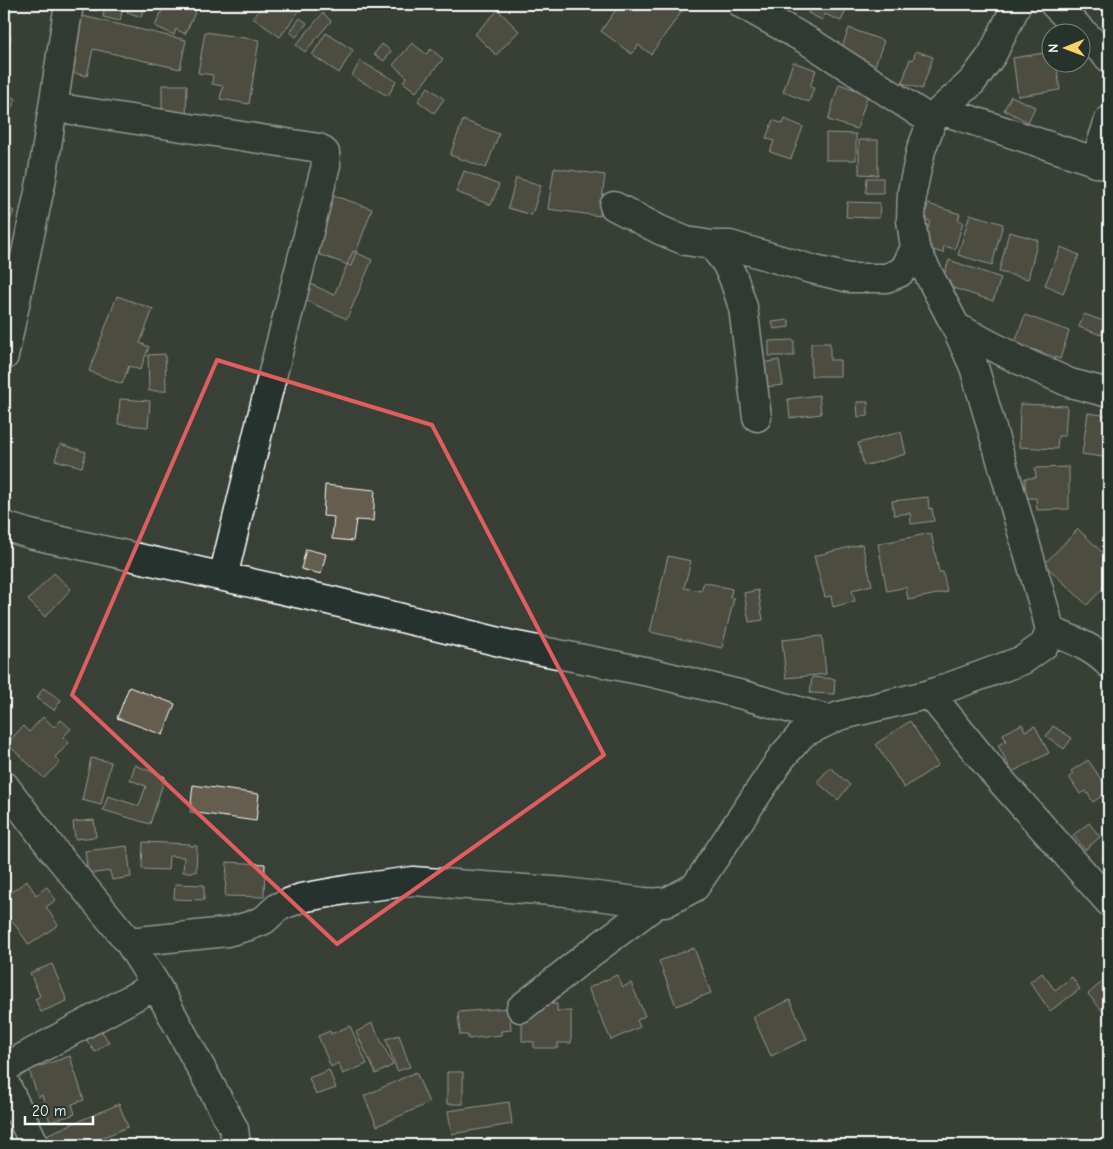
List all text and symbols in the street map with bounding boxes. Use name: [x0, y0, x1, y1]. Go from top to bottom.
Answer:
north arrow: [1040, 22, 1090, 72]
text: N: [1045, 44, 1062, 53]
scale bar: [25, 1094, 92, 1126]
text: 20 m: [32, 1102, 66, 1120]

